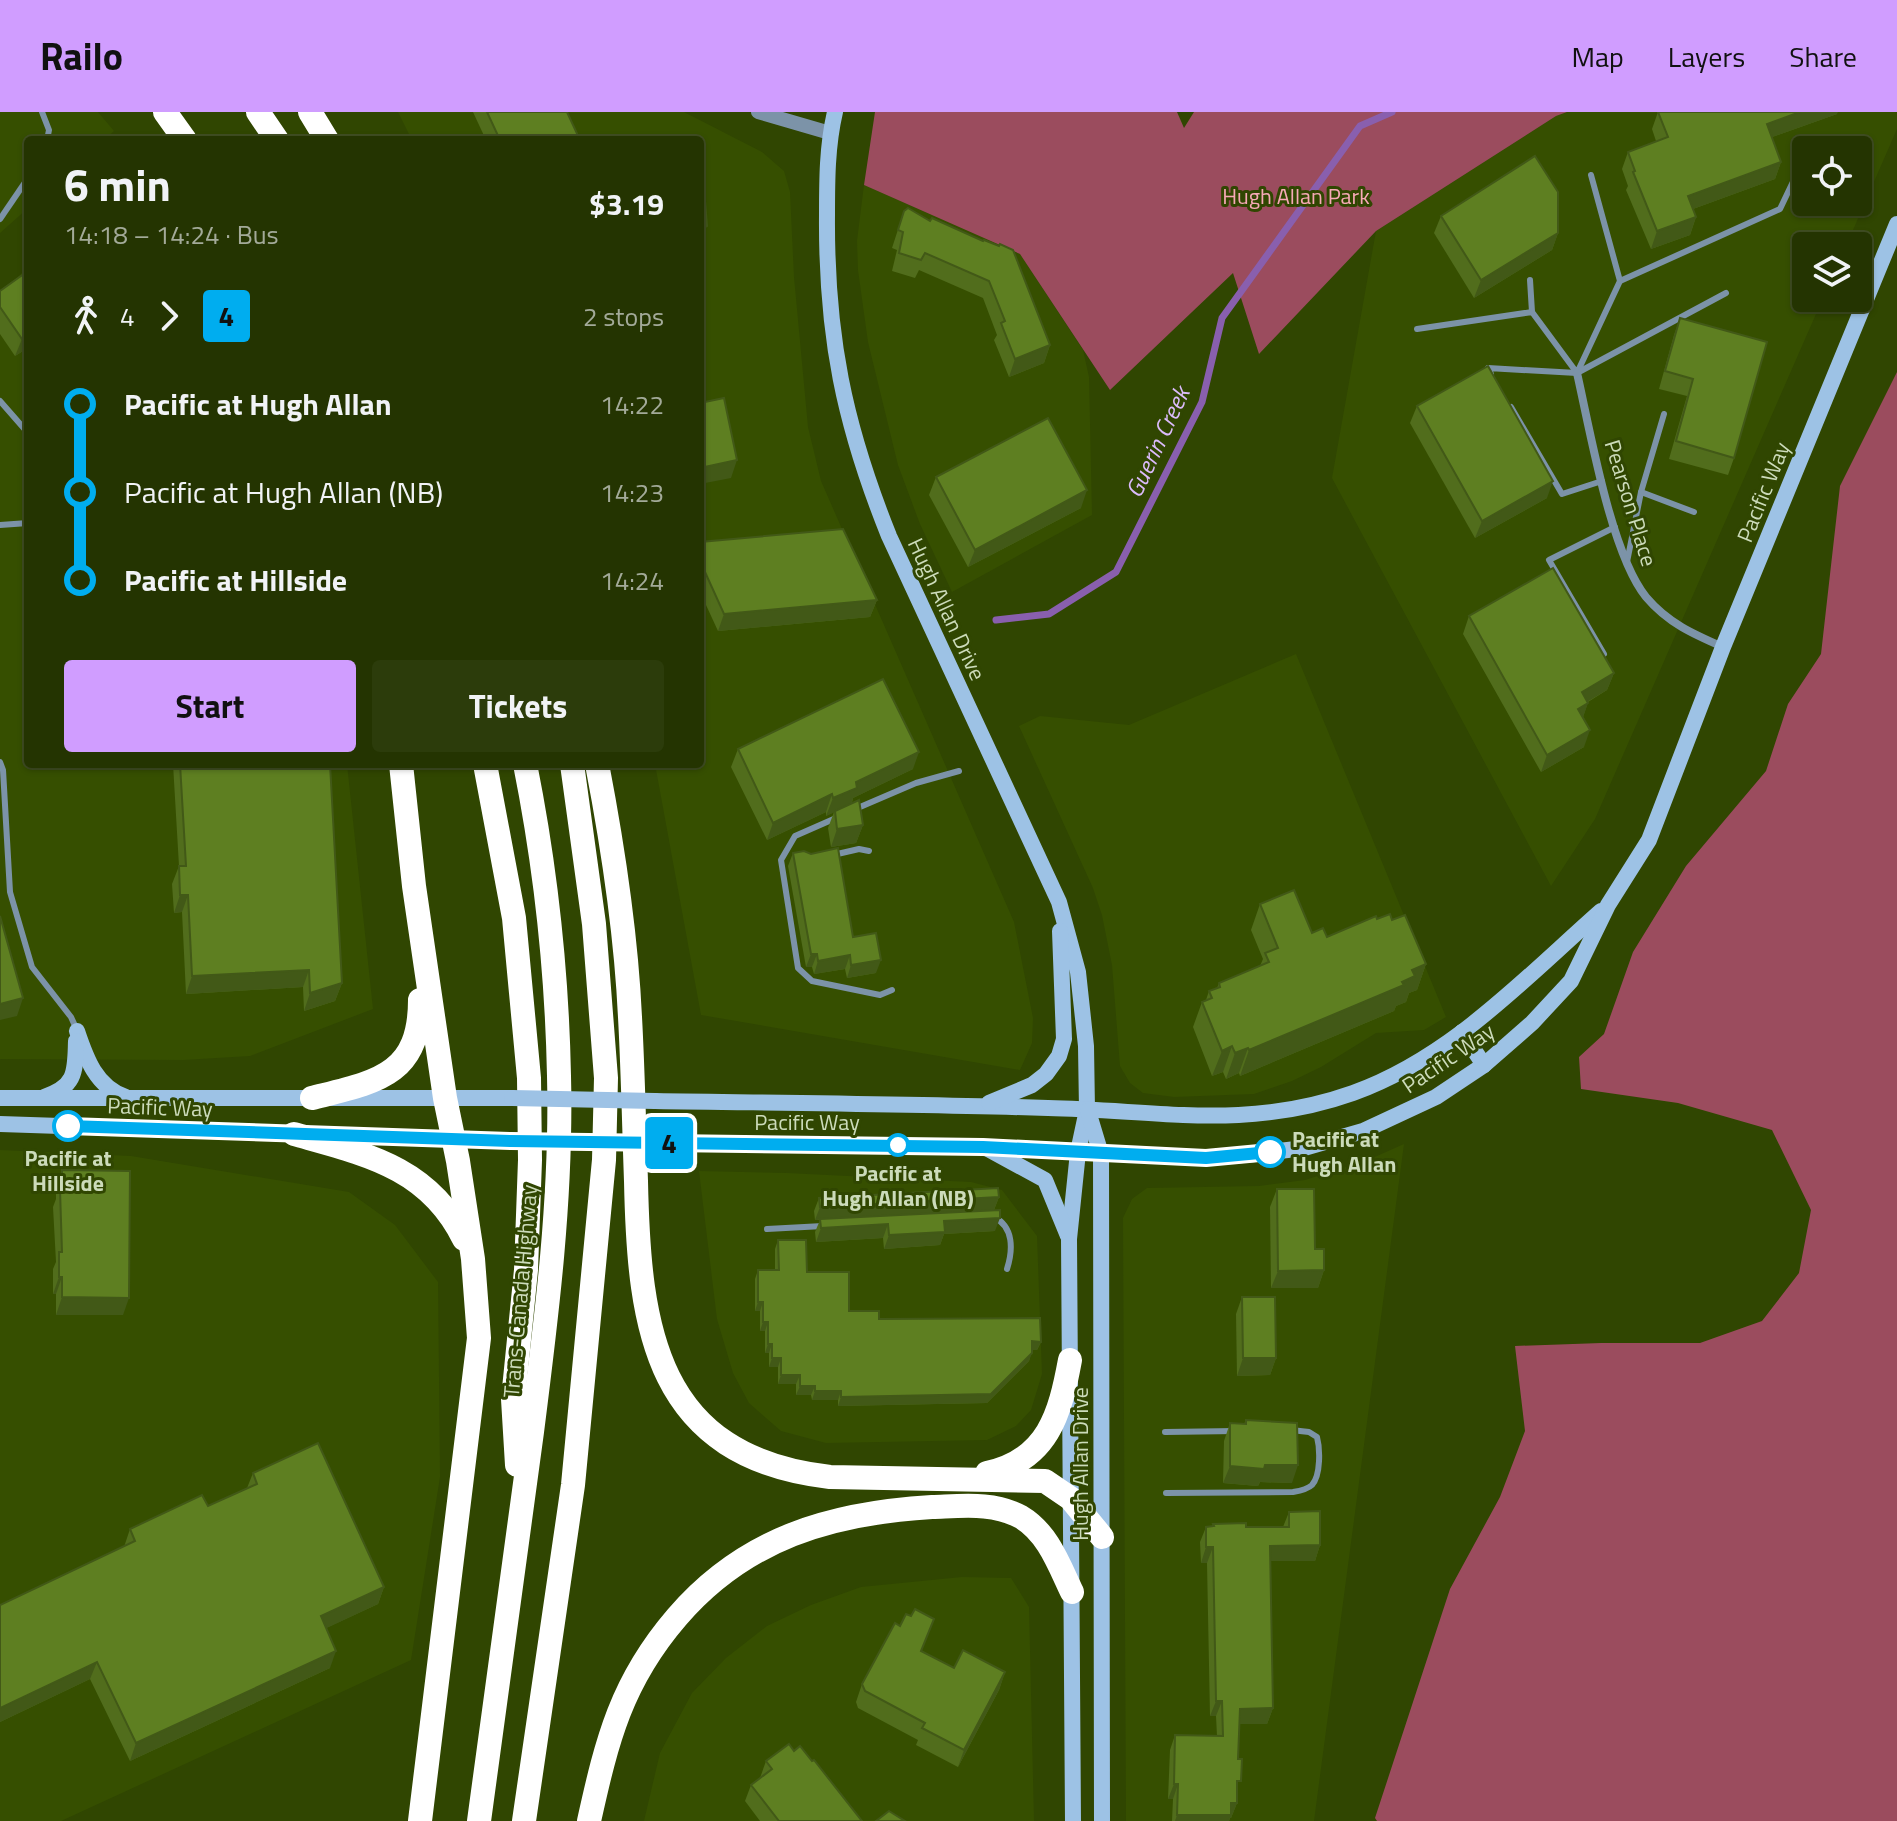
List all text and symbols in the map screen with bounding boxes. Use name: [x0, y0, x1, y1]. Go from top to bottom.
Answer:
text: Railo: [40, 27, 123, 85]
text: Map: [1571, 35, 1624, 78]
text: Layers: [1668, 35, 1745, 78]
text: Share: [1789, 35, 1857, 78]
map controls: [1792, 136, 1872, 312]
button: locate: [1792, 136, 1872, 216]
text: 6 min: [64, 151, 171, 218]
park label: Hugh Allan Park: [1222, 179, 1370, 213]
text: $3.19: [589, 181, 664, 227]
text: 14:18 – 14:24 · Bus: [64, 215, 279, 254]
button: layers: [1792, 232, 1872, 312]
icon: walk: [64, 294, 108, 338]
icon: forward: [147, 294, 191, 338]
text: 4: [219, 294, 234, 337]
text: 4: [120, 297, 135, 336]
text: 2 stops: [583, 297, 664, 336]
water label: Guerin Creek: [1116, 378, 1200, 503]
text: Pacific at Hugh Allan: [124, 381, 392, 427]
text: 14:22: [600, 385, 664, 424]
street label: Pearson Place: [1596, 435, 1666, 571]
street label: Pacific Way: [1727, 436, 1799, 547]
text: Pacific at Hugh Allan (NB): [124, 469, 443, 515]
text: 14:23: [600, 473, 664, 512]
street label: Hugh Allan Drive: [899, 532, 995, 686]
text: Pacific at Hillside: [124, 557, 347, 603]
text: 14:24: [600, 561, 664, 600]
button: Start: [64, 660, 356, 752]
button: Tickets: [372, 660, 664, 752]
street label: Pacific Way: [1395, 1014, 1502, 1102]
street label: Pacific Way: [107, 1088, 214, 1126]
street label: Pacific Way: [754, 1105, 860, 1139]
marker: Pacific at Hillside: [53, 1111, 83, 1141]
line badge: 4: [643, 1117, 695, 1169]
text: 4: [661, 1121, 677, 1164]
place label: Pacific at Hugh Allan: [1292, 1122, 1396, 1181]
marker: Pacific at Hugh Allan (NB): [887, 1134, 909, 1156]
marker: Pacific at Hugh Allan: [1255, 1137, 1285, 1167]
place label: Pacific at Hillside: [24, 1141, 112, 1200]
place label: Pacific at Hugh Allan (NB): [822, 1156, 974, 1215]
street label: Trans-Canada Highway: [494, 1183, 546, 1399]
street label: Hugh Allan Drive: [1063, 1387, 1097, 1541]

